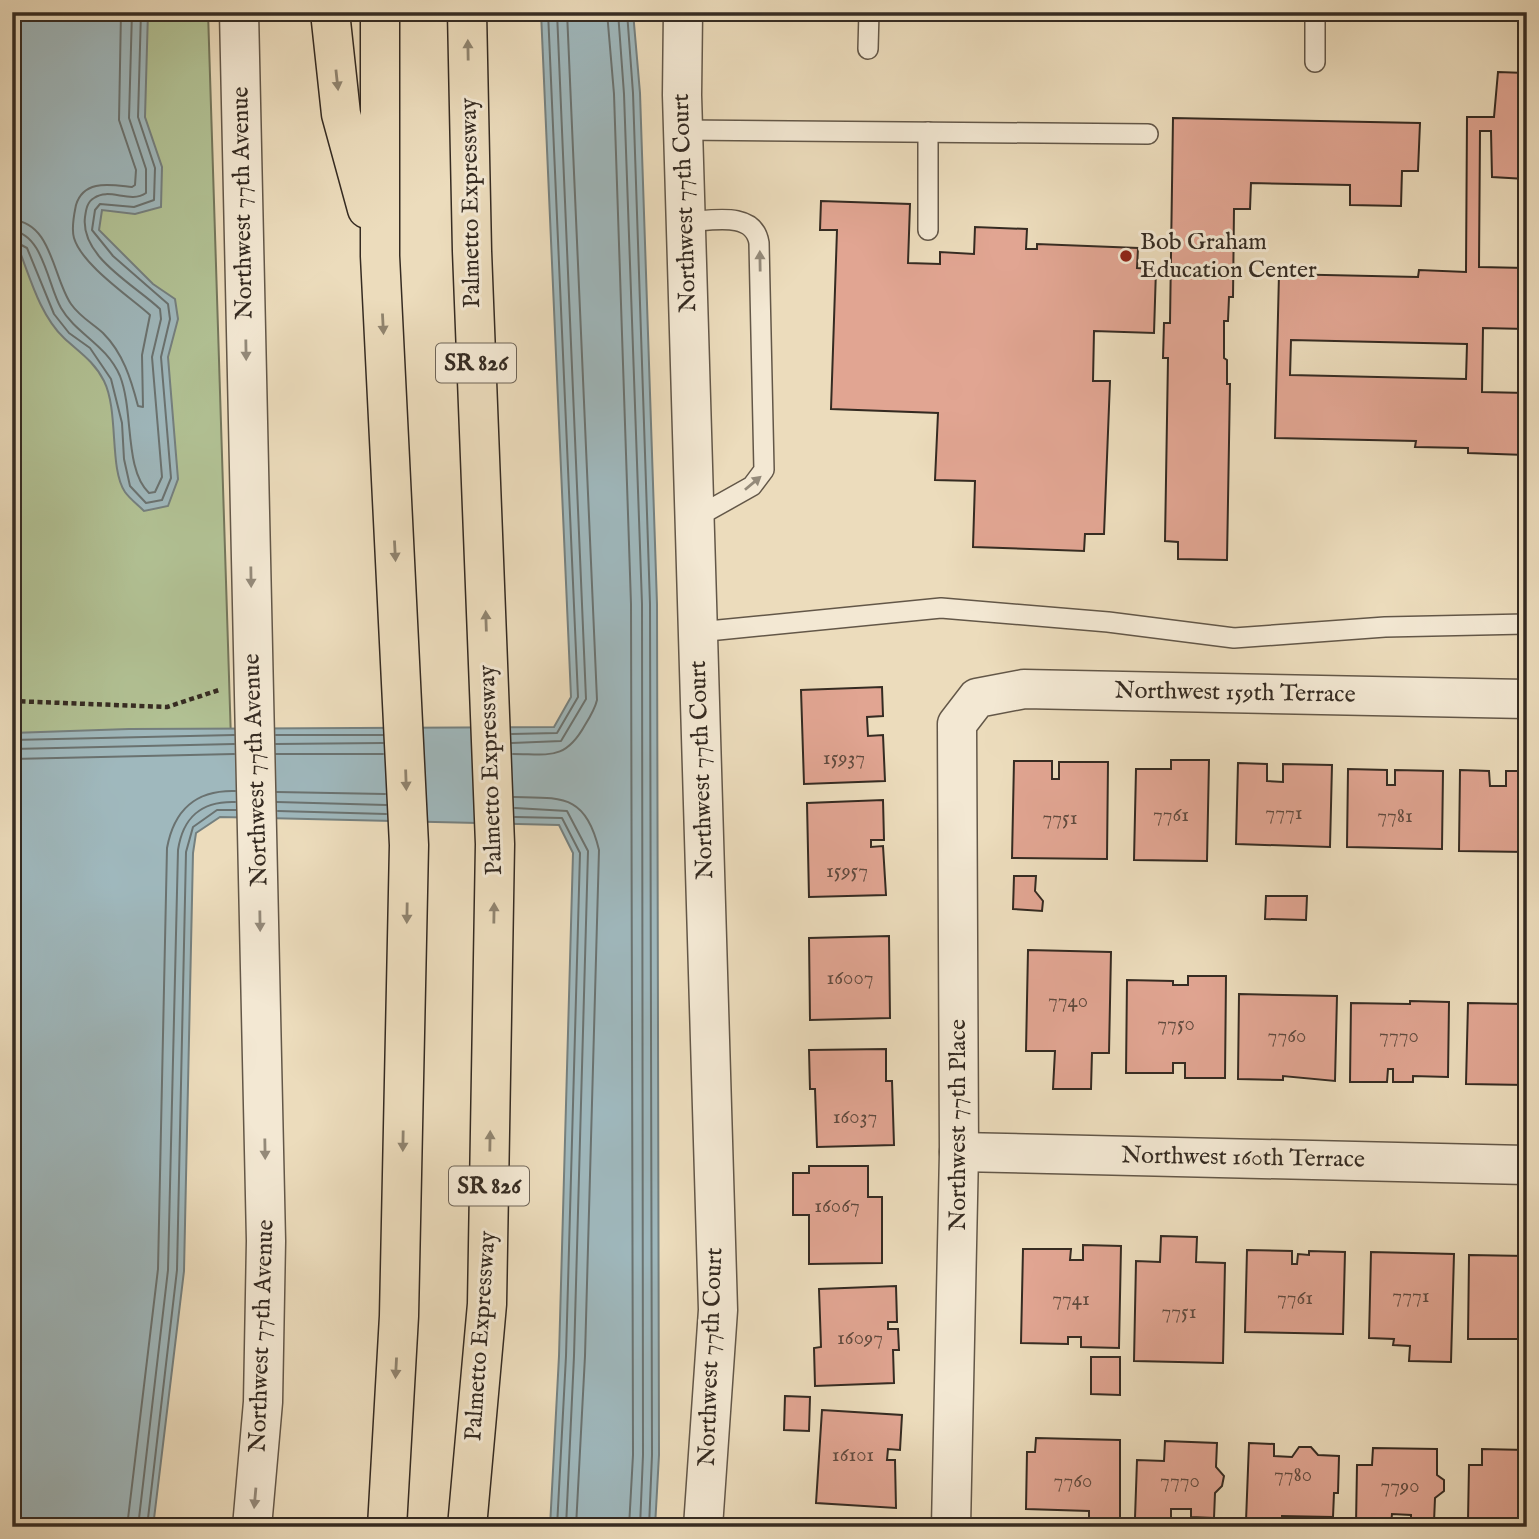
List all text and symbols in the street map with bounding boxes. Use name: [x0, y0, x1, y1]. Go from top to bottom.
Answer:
one-way arrow: [462, 39, 473, 61]
one-way arrow: [332, 69, 343, 91]
street label: Northwest 77th Avenue: [225, 86, 261, 320]
street label: Northwest 77th Court: [666, 93, 704, 313]
street label: Palmetto Expressway: [454, 97, 488, 308]
place label: Bob Graham Education Center: [1140, 227, 1317, 286]
marker: Bob Graham Education Center: [1118, 248, 1134, 264]
one-way arrow: [754, 249, 765, 271]
one-way arrow: [378, 313, 389, 335]
one-way arrow: [241, 339, 252, 361]
road number: SR 826: [436, 344, 516, 382]
one-way arrow: [744, 475, 762, 491]
one-way arrow: [389, 540, 400, 562]
one-way arrow: [246, 567, 257, 589]
one-way arrow: [480, 609, 491, 631]
street label: Northwest 77th Avenue: [236, 653, 276, 887]
street label: Northwest 77th Court: [683, 660, 721, 880]
street label: Palmetto Expressway: [472, 664, 510, 876]
street label: Northwest 159th Terrace: [1114, 675, 1356, 711]
house number: 15937: [823, 745, 865, 772]
one-way arrow: [400, 769, 411, 791]
house number: 7771: [1265, 800, 1303, 827]
house number: 7761: [1153, 802, 1189, 829]
house number: 7781: [1377, 803, 1413, 830]
house number: 7751: [1042, 805, 1078, 832]
house number: 15957: [826, 858, 868, 885]
one-way arrow: [488, 902, 499, 924]
one-way arrow: [402, 903, 413, 925]
one-way arrow: [254, 911, 266, 933]
house number: 16007: [826, 965, 874, 992]
house number: 7740: [1048, 988, 1088, 1015]
house number: 7750: [1157, 1011, 1195, 1038]
street label: Northwest 77th Place: [943, 1019, 974, 1231]
house number: 7760: [1268, 1023, 1306, 1050]
house number: 7770: [1379, 1023, 1419, 1050]
house number: 16037: [833, 1104, 877, 1131]
one-way arrow: [397, 1130, 409, 1152]
one-way arrow: [484, 1130, 496, 1152]
one-way arrow: [259, 1138, 270, 1160]
street label: Northwest 160th Terrace: [1121, 1140, 1365, 1176]
road number: SR 826: [449, 1166, 529, 1205]
house number: 16067: [814, 1193, 860, 1220]
street label: Northwest 77th Avenue: [242, 1219, 282, 1453]
street label: Palmetto Expressway: [458, 1230, 504, 1442]
street label: Northwest 77th Court: [692, 1247, 730, 1467]
house number: 7771: [1392, 1283, 1430, 1310]
house number: 7761: [1277, 1285, 1313, 1312]
house number: 7741: [1052, 1286, 1090, 1313]
house number: 7751: [1161, 1299, 1197, 1326]
house number: 16097: [837, 1325, 883, 1352]
one-way arrow: [391, 1357, 402, 1379]
house number: 16101: [832, 1442, 874, 1469]
house number: 7780: [1274, 1462, 1312, 1489]
house number: 7760: [1054, 1468, 1092, 1495]
house number: 7770: [1160, 1468, 1200, 1495]
house number: 7790: [1380, 1473, 1420, 1500]
one-way arrow: [249, 1488, 260, 1510]

